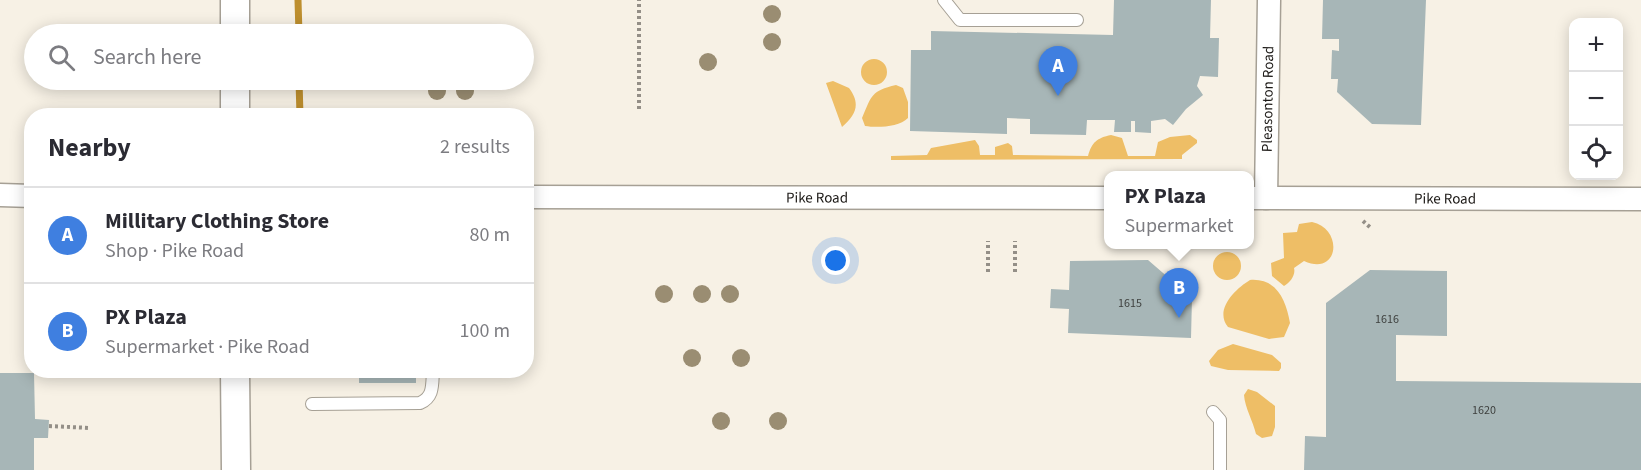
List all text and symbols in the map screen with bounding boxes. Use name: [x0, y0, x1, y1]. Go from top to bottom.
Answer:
map controls: [1569, 18, 1623, 180]
button: +: [1569, 18, 1623, 72]
search box: [24, 24, 534, 90]
icon: search: [45, 41, 78, 74]
text: Search here: [93, 41, 201, 73]
pin: A: [1038, 46, 1078, 96]
street label: Pleasonton Road: [1256, 46, 1279, 152]
button: −: [1569, 72, 1623, 126]
button: locate: [1569, 126, 1623, 180]
text: Nearby: [48, 129, 131, 166]
text: 2 results: [440, 133, 510, 161]
popup: [1104, 171, 1254, 249]
text: PX Plaza: [1124, 180, 1206, 212]
street label: Pike Road: [786, 187, 848, 208]
street label: Pike Road: [1414, 188, 1476, 209]
text: Millitary Clothing Store: [105, 205, 329, 237]
text: Supermarket: [1124, 212, 1234, 240]
text: A: [62, 221, 73, 249]
text: 80 m: [470, 221, 510, 249]
text: Shop · Pike Road: [105, 237, 244, 265]
your location: [821, 246, 850, 275]
pin: B: [1160, 268, 1198, 318]
house number: 1615: [1118, 295, 1142, 312]
text: PX Plaza: [105, 301, 187, 333]
house number: 1616: [1375, 311, 1399, 328]
text: B: [61, 317, 74, 345]
text: 100 m: [460, 317, 510, 345]
text: Supermarket · Pike Road: [105, 333, 310, 361]
house number: 1620: [1472, 402, 1496, 419]

